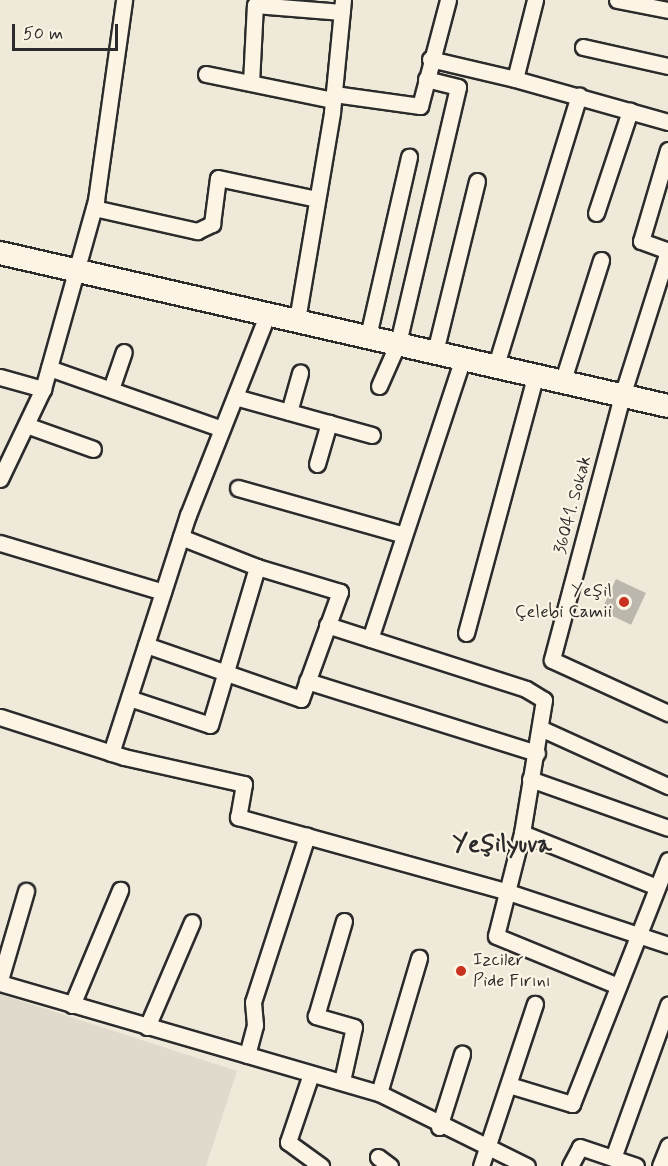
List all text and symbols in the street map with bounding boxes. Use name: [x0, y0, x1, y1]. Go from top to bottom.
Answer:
scale bar: [15, 12, 122, 50]
text: 50 m: [23, 22, 63, 46]
street label: 36041. Sokak: [549, 453, 597, 557]
place label: Yeşil Çelebi Camii: [511, 581, 612, 624]
marker: Yeşil Çelebi Camii: [617, 595, 631, 609]
district label: Yeşilyuva: [452, 831, 552, 859]
place label: Izciler Pide Fırını: [473, 950, 550, 992]
marker: Izciler Pide Fırını: [454, 964, 468, 978]

